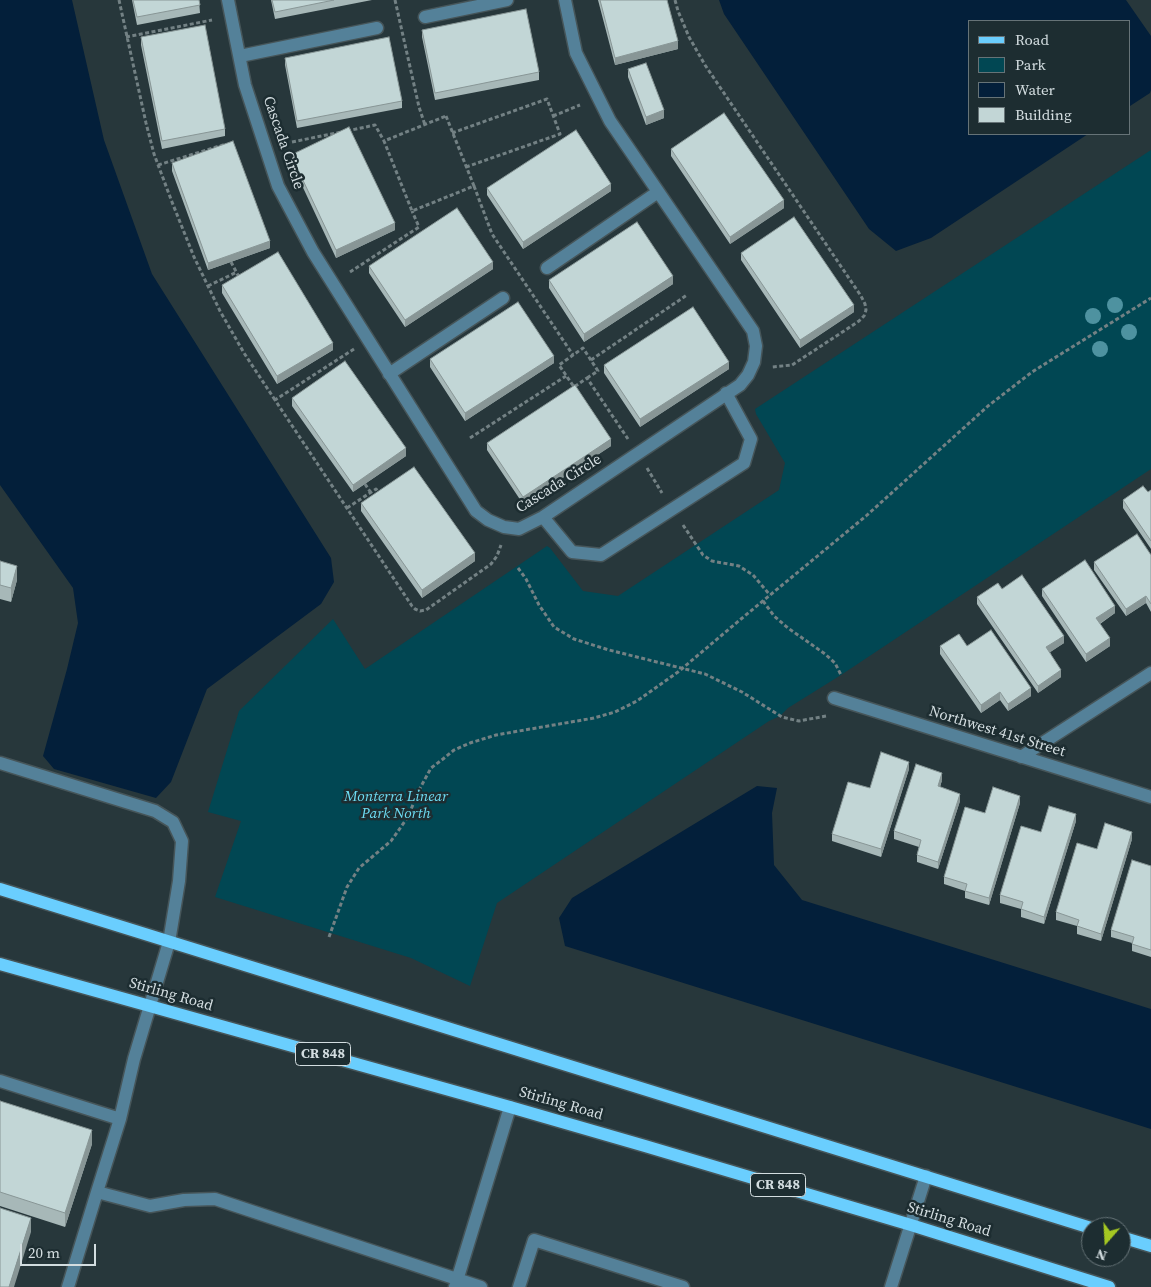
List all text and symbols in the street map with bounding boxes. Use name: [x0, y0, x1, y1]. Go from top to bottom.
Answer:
legend: [968, 20, 1131, 135]
text: Road: [1015, 29, 1049, 50]
text: Park: [1015, 54, 1046, 75]
text: Water: [1015, 79, 1055, 100]
street label: Cascada Circle: [259, 94, 307, 192]
text: Building: [1015, 104, 1072, 125]
street label: Cascada Circle: [513, 451, 605, 517]
street label: Northwest 41st Street: [927, 703, 1067, 761]
park label: Monterra Linear Park North: [344, 788, 448, 823]
street label: Stirling Road: [127, 974, 215, 1016]
road number: CR 848: [296, 1042, 350, 1066]
street label: Stirling Road: [517, 1083, 605, 1125]
road number: CR 848: [750, 1174, 806, 1196]
street label: Stirling Road: [905, 1199, 993, 1241]
north arrow: [1081, 1217, 1131, 1267]
scale bar: [22, 1234, 99, 1266]
text: 20 m: [28, 1242, 60, 1263]
text: N: [1093, 1244, 1110, 1266]

